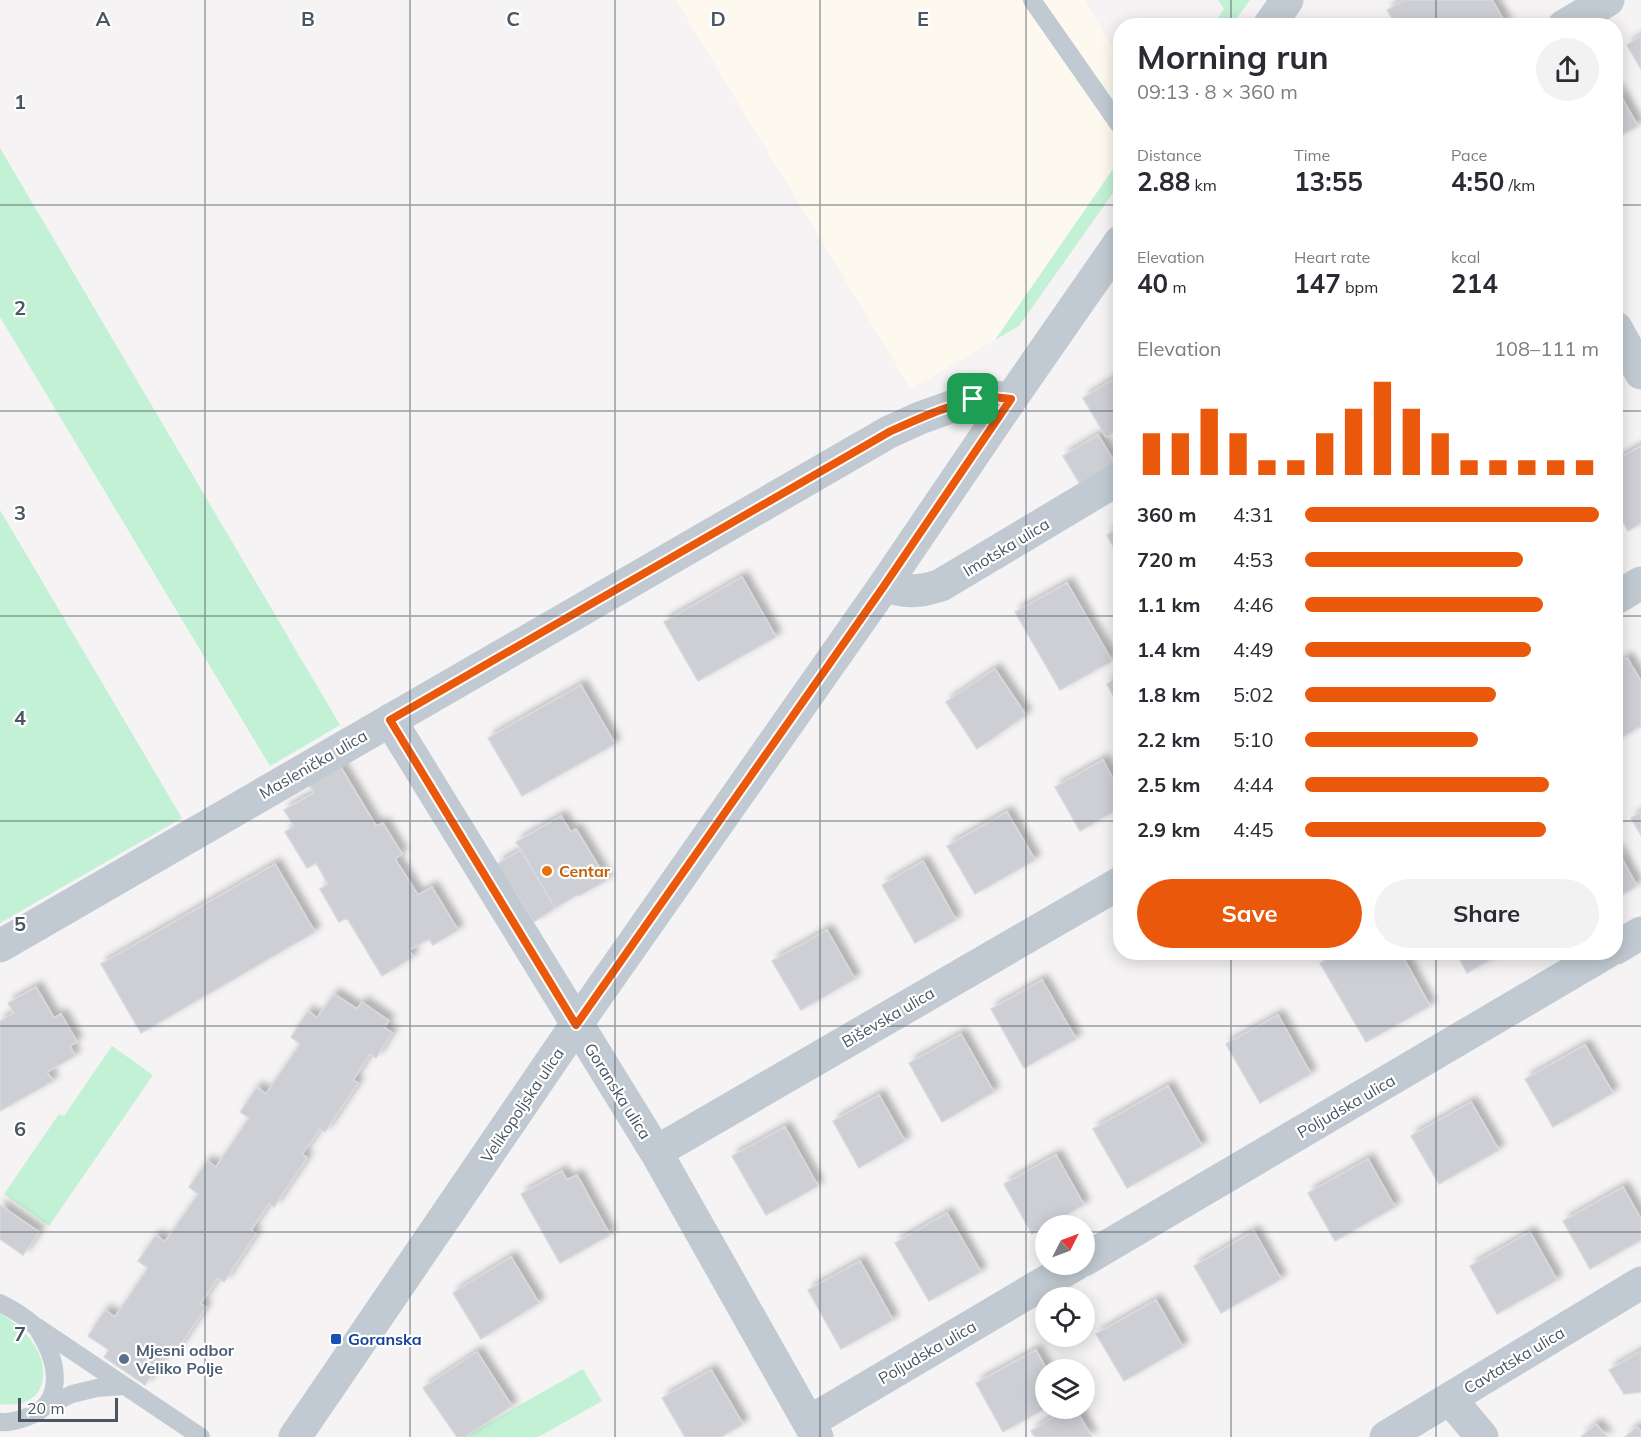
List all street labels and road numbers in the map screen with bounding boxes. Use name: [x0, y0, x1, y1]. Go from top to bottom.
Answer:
street label: Imotska ulica: [959, 513, 1053, 581]
street label: Maslenička ulica: [256, 725, 370, 803]
street label: Biševska ulica: [838, 982, 938, 1052]
street label: Goranska ulica: [580, 1039, 656, 1143]
street label: Velikopoljska ulica: [476, 1044, 568, 1166]
street label: Poljudska ulica: [1293, 1070, 1399, 1142]
street label: Poljudska ulica: [874, 1316, 980, 1388]
street label: Cavtatska ulica: [1460, 1322, 1568, 1398]

